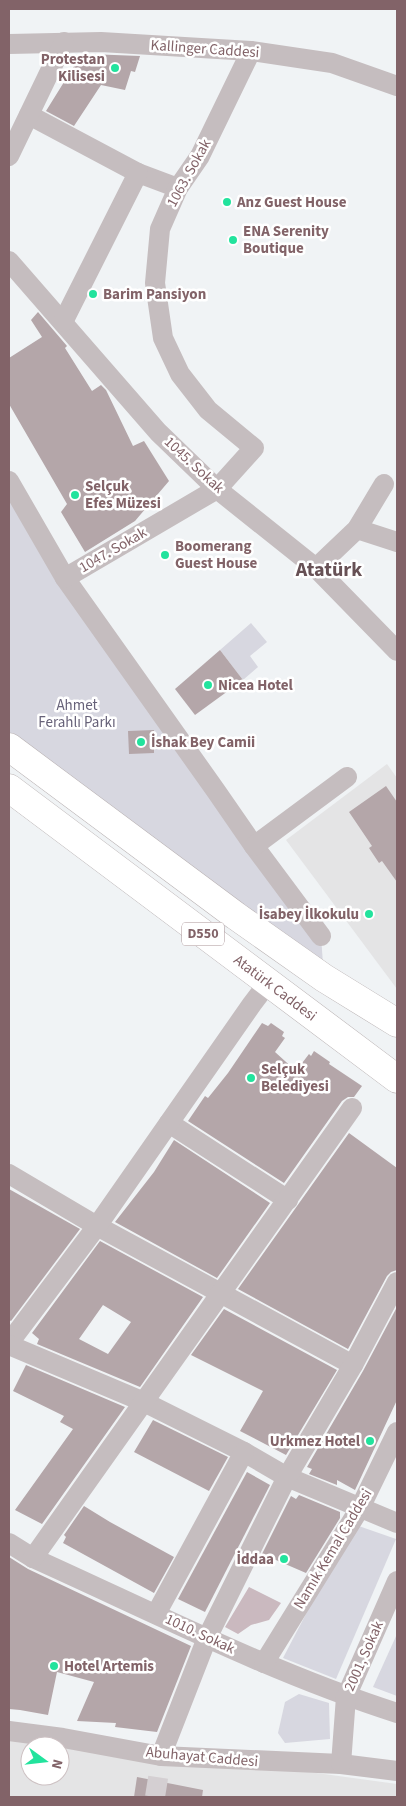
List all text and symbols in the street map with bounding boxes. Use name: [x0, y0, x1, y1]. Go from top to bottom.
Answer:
street label: Kallinger Caddesi: [150, 35, 260, 63]
place label: Protestan Kilisesi: [41, 49, 105, 87]
marker: Protestan Kilisesi: [109, 62, 121, 74]
street label: 1063. Sokak: [162, 135, 217, 211]
place label: Anz Guest House: [236, 192, 347, 213]
marker: Anz Guest House: [221, 196, 233, 208]
place label: ENA Serenity Boutique: [243, 221, 329, 259]
marker: ENA Serenity Boutique: [227, 234, 239, 246]
place label: Barim Pansiyon: [103, 284, 206, 305]
marker: Barim Pansiyon: [87, 288, 99, 300]
street label: 1045. Sokak: [159, 432, 229, 499]
place label: Selçuk Efes Müzesi: [85, 476, 161, 514]
marker: Selçuk Efes Müzesi: [69, 489, 81, 501]
street label: 1047. Sokak: [75, 522, 151, 578]
place label: Boomerang Guest House: [175, 536, 258, 574]
marker: Boomerang Guest House: [159, 549, 171, 561]
district label: Atatürk: [295, 556, 362, 584]
place label: Nicea Hotel: [218, 675, 294, 696]
marker: Nicea Hotel: [202, 679, 214, 691]
park label: Ahmet Ferahlı Parkı: [38, 695, 116, 733]
place label: İshak Bey Camii: [151, 732, 255, 753]
marker: İshak Bey Camii: [135, 736, 147, 748]
place label: İsabey İlkokulu: [259, 904, 359, 925]
marker: İsabey İlkokulu: [363, 908, 375, 920]
road number: D550: [182, 922, 224, 946]
street label: Atatürk Caddesi: [229, 950, 321, 1026]
place label: Selçuk Belediyesi: [261, 1059, 329, 1097]
marker: Selçuk Belediyesi: [245, 1072, 257, 1084]
place label: Urkmez Hotel: [270, 1431, 361, 1452]
marker: Urkmez Hotel: [364, 1435, 376, 1447]
street label: Namık Kemal Caddesi: [289, 1485, 377, 1613]
place label: İddaa: [236, 1549, 274, 1570]
marker: İddaa: [278, 1553, 290, 1565]
street label: 1010. Sokak: [162, 1609, 239, 1660]
street label: 2001, Sokak: [339, 1617, 389, 1695]
place label: Hotel Artemis: [64, 1656, 154, 1677]
marker: Hotel Artemis: [48, 1660, 60, 1672]
north arrow: [20, 1736, 70, 1786]
street label: Abuhayat Caddesi: [145, 1742, 259, 1772]
text: N: [46, 1757, 67, 1771]

